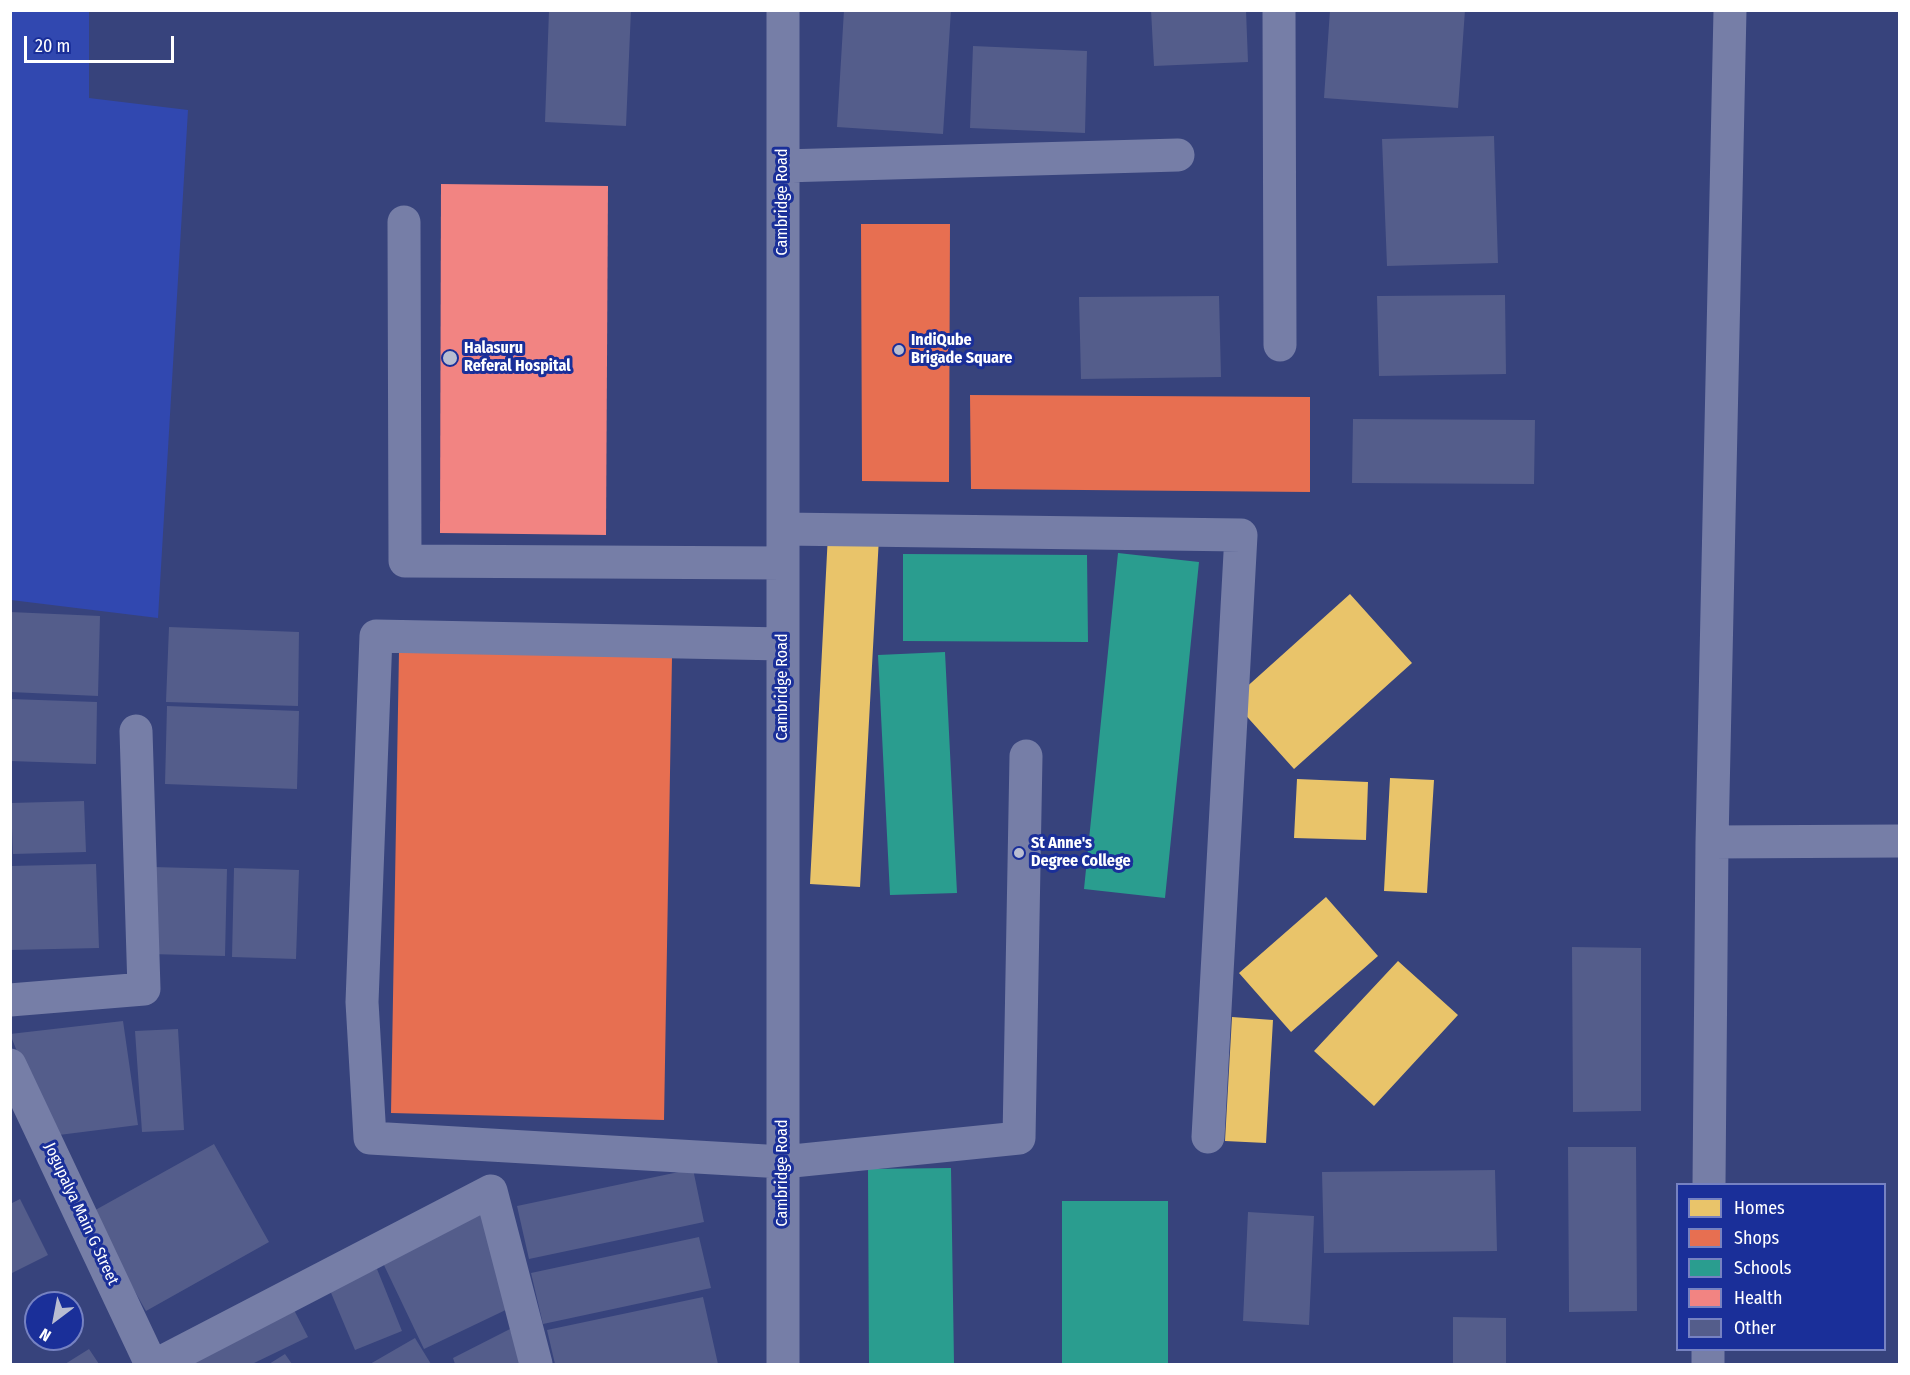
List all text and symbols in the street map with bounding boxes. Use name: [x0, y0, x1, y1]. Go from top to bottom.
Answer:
scale bar: [27, 24, 177, 62]
text: 20 m: [35, 35, 70, 57]
street label: Cambridge Road: [773, 149, 793, 255]
place label: IndiQube Brigade Square: [911, 331, 1012, 369]
place label: Halasuru Referal Hospital: [464, 339, 571, 377]
marker: IndiQube Brigade Square: [892, 343, 906, 357]
marker: Halasuru Referal Hospital: [441, 349, 459, 367]
street label: Cambridge Road: [773, 634, 793, 740]
place label: St Anne's Degree College: [1031, 834, 1131, 872]
marker: St Anne's Degree College: [1012, 846, 1026, 860]
street label: Cambridge Road: [773, 1120, 793, 1226]
street label: Jogupalya Main G Street: [40, 1140, 122, 1288]
legend: [1676, 1183, 1886, 1351]
text: Homes: [1734, 1197, 1785, 1219]
text: Shops: [1734, 1227, 1779, 1249]
text: Schools: [1734, 1257, 1792, 1279]
text: Health: [1734, 1287, 1782, 1309]
north arrow: [24, 1291, 84, 1351]
text: Other: [1734, 1317, 1776, 1339]
text: N: [36, 1324, 54, 1346]

